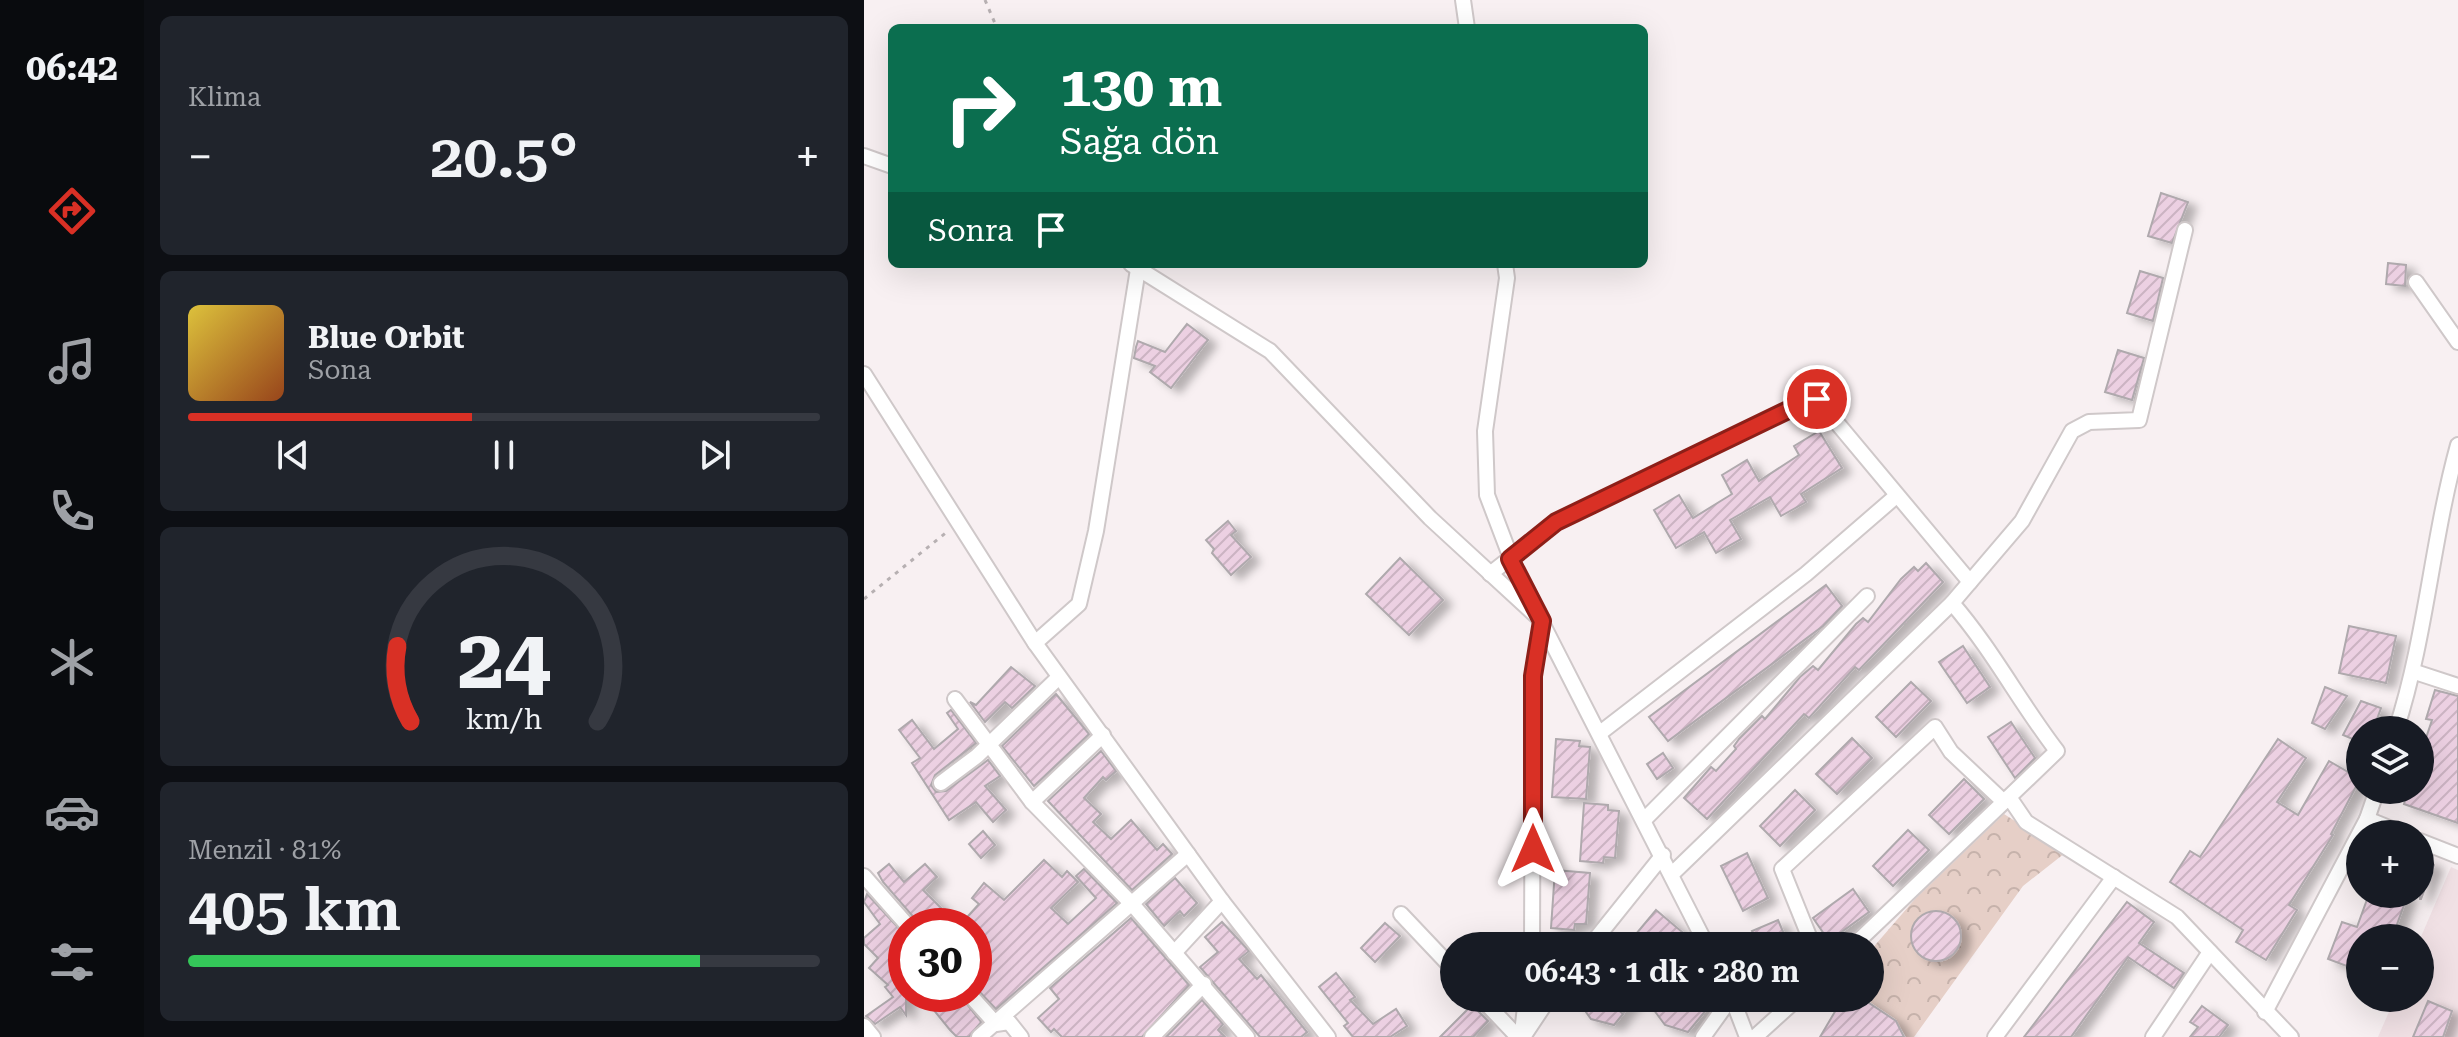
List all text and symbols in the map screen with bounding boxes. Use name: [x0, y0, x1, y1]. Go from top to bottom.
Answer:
text: 06:42: [26, 47, 118, 89]
text: 130 m: [1060, 54, 1222, 120]
icon: right: [928, 56, 1032, 160]
text: Klima: [188, 82, 261, 112]
text: 20.5°: [430, 121, 578, 192]
text: Sağa dön: [1060, 121, 1219, 163]
text: −: [188, 131, 213, 183]
text: +: [795, 131, 820, 183]
icon: directions: [44, 183, 100, 239]
icon: arrive: [1029, 208, 1073, 252]
text: Sonra: [928, 213, 1013, 248]
text: Blue Orbit: [308, 320, 464, 355]
icon: music: [44, 333, 100, 389]
text: Sona: [308, 355, 371, 385]
pin: [1783, 365, 1851, 433]
icon: arrive: [1795, 377, 1839, 421]
icon: previous: [271, 433, 315, 477]
icon: pause: [482, 433, 526, 477]
icon: next: [693, 433, 737, 477]
icon: phone: [44, 483, 100, 539]
text: 24: [457, 611, 551, 708]
icon: climate: [44, 634, 100, 690]
text: km/h: [466, 702, 542, 736]
map controls: [2346, 716, 2434, 1012]
button: layers: [2346, 716, 2434, 804]
icon: car: [44, 784, 100, 840]
position arrow: [1491, 807, 1575, 891]
button: +: [2346, 820, 2434, 908]
text: Menzil · 81%: [188, 835, 341, 865]
text: 405 km: [188, 874, 401, 945]
speed limit sign: 30: [888, 908, 992, 1012]
button: −: [2346, 924, 2434, 1012]
icon: filters: [44, 934, 100, 990]
text: 06:43 · 1 dk · 280 m: [1525, 954, 1799, 989]

